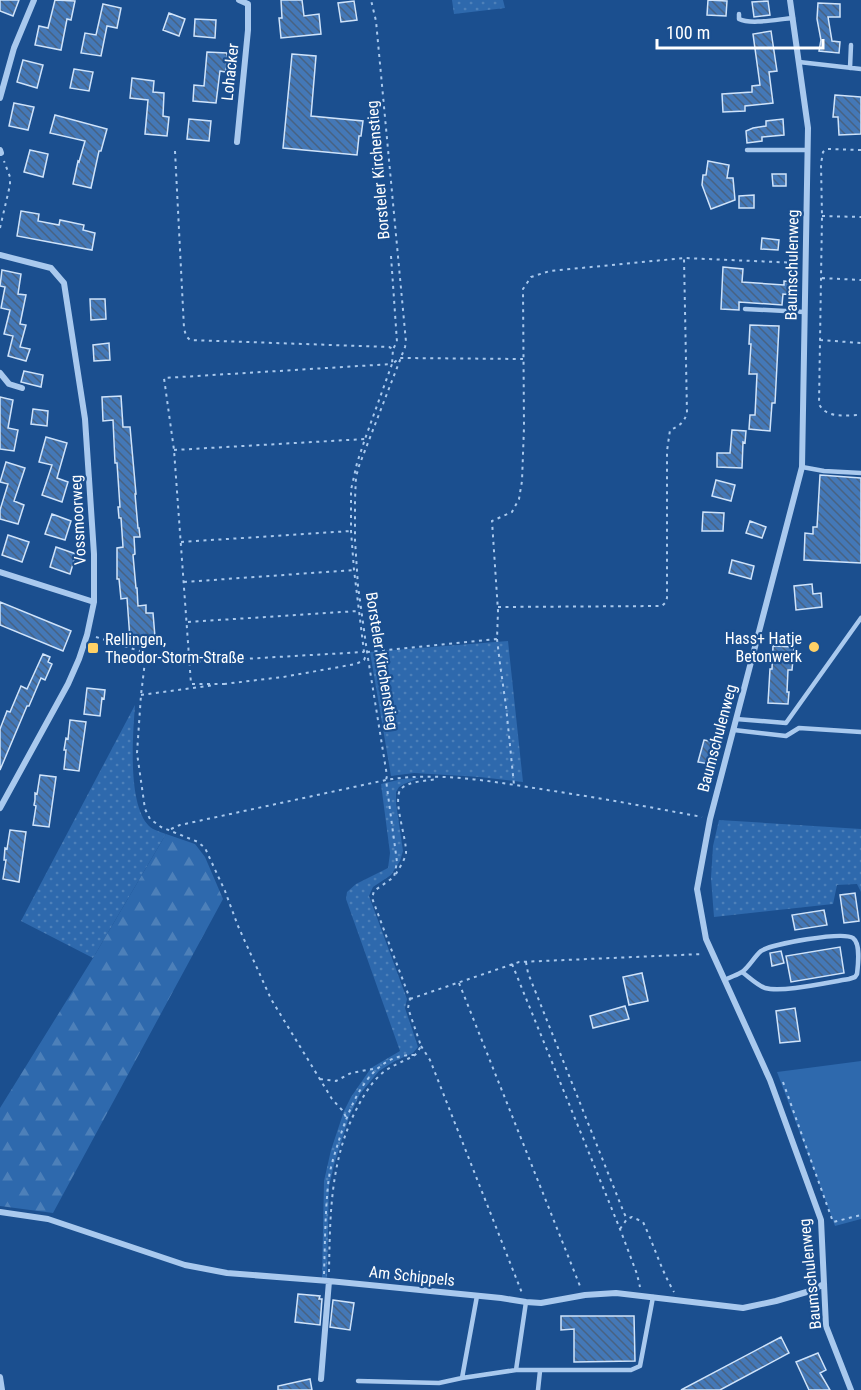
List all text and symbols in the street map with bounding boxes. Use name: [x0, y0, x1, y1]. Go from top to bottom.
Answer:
scale bar: [657, 12, 824, 50]
text: 100 m: [666, 22, 710, 43]
street label: Lohacker: [218, 42, 242, 102]
street label: Borsteler Kirchenstieg: [362, 100, 394, 240]
street label: Baumschulenweg: [782, 209, 802, 321]
street label: Vossmoorweg: [66, 474, 90, 566]
street label: Borsteler Kirchenstieg: [362, 591, 402, 731]
place label: Hass+ Hatje Betonwerk: [725, 629, 803, 666]
place label: Rellingen, Theodor-Storm-Straße: [105, 630, 244, 667]
marker: Hass+ Hatje Betonwerk: [807, 640, 821, 654]
marker: Rellingen, Theodor-Storm-Straße: [86, 641, 100, 655]
street label: Baumschulenweg: [693, 682, 741, 794]
street label: Baumschulenweg: [795, 1218, 825, 1330]
street label: Am Schippels: [368, 1262, 456, 1290]

